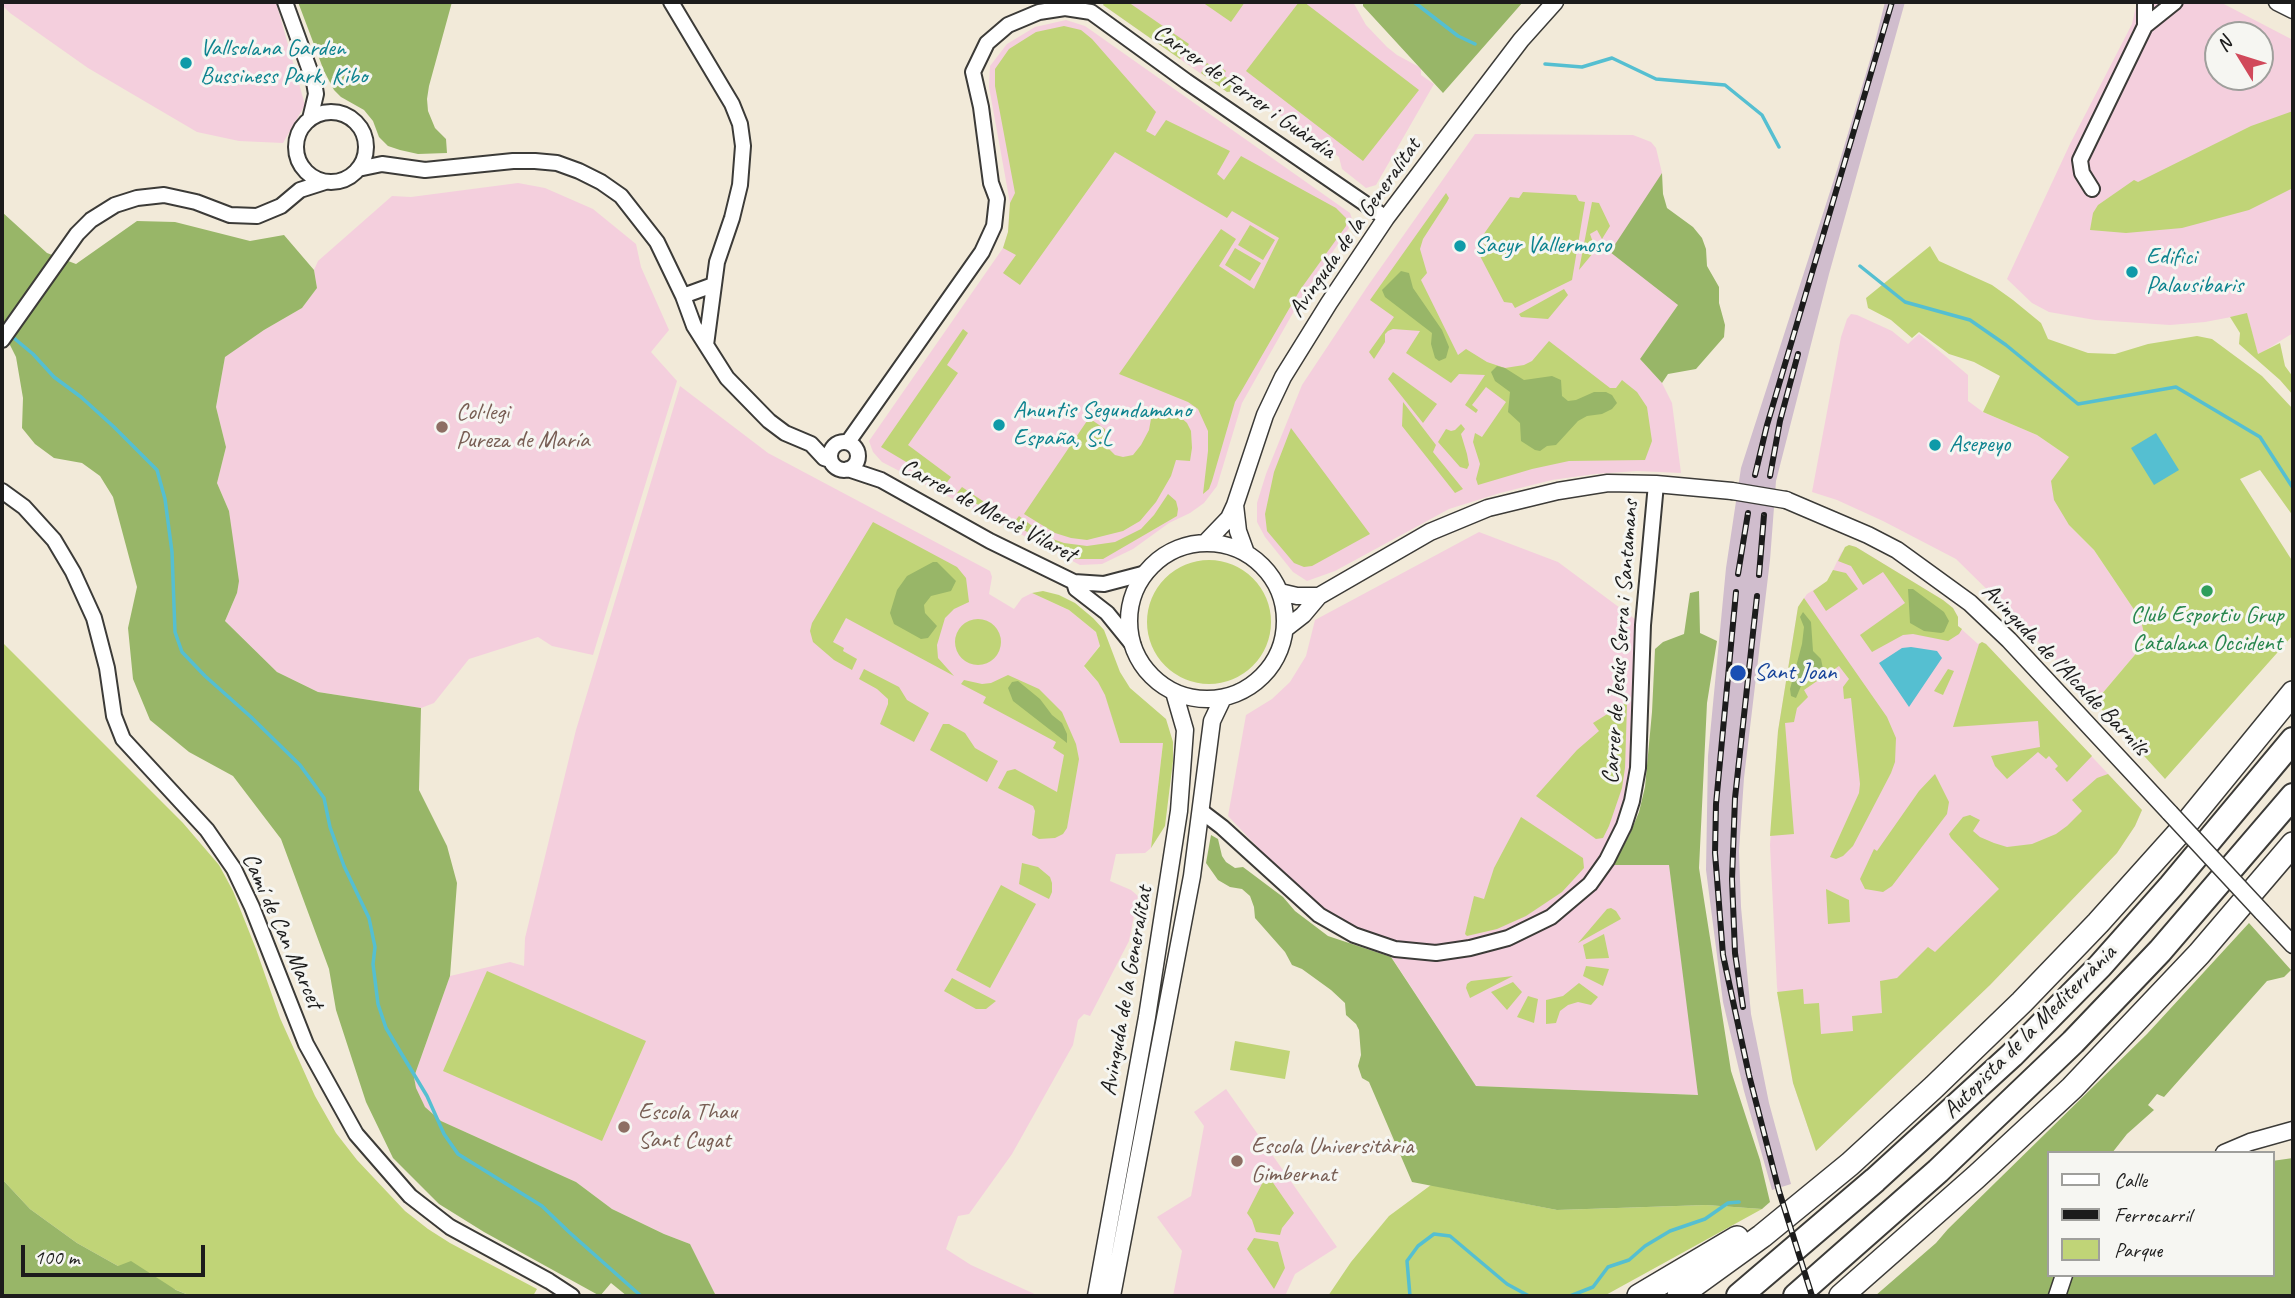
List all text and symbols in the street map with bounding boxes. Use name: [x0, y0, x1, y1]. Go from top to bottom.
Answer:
street label: Carrer de Ferrer i Guàrdia: [1147, 18, 1341, 166]
north arrow: [2204, 21, 2274, 91]
text: N: [2211, 32, 2237, 56]
place label: Vallsolana Garden Bussiness Park, Kibo: [200, 35, 367, 91]
marker: Vallsolana Garden Bussiness Park, Kibo: [178, 55, 194, 71]
street label: Avinguda de la Generalitat: [1282, 133, 1428, 323]
place label: Sacyr Vallermoso: [1474, 232, 1611, 260]
marker: Sacyr Vallermoso: [1452, 238, 1468, 254]
place label: Edifici Palausibaris: [2146, 244, 2243, 300]
marker: Edifici Palausibaris: [2124, 264, 2140, 280]
place label: Anuntis Segundamano España, S.L: [1013, 397, 1191, 453]
place label: Col·legi Pureza de María: [456, 399, 589, 455]
marker: Anuntis Segundamano España, S.L: [991, 417, 1007, 433]
marker: Col·legi Pureza de María: [434, 419, 450, 435]
place label: Asepeyo: [1949, 431, 2010, 459]
marker: Asepeyo: [1927, 437, 1943, 453]
street label: Carrer de Mercè Vilaret: [895, 453, 1081, 569]
street label: Carrer de Jesús Serra i Santamans: [1597, 499, 1645, 785]
street label: Avinguda de l'Alcalde Barnils: [1975, 578, 2155, 762]
marker: Club Esportiu Grup Catalana Occident: [2199, 583, 2215, 599]
place label: Club Esportiu Grup Catalana Occident: [2130, 602, 2284, 658]
place label: Sant Joan: [1754, 659, 1836, 687]
marker: Sant Joan: [1728, 663, 1748, 683]
street label: Camí de Can Marcet: [235, 849, 329, 1013]
street label: Avinguda de la Generalitat: [1094, 884, 1160, 1098]
street label: Autopista de la Mediterrània: [1937, 939, 2123, 1125]
place label: Escola Thau Sant Cugat: [638, 1099, 737, 1155]
marker: Escola Thau Sant Cugat: [616, 1119, 632, 1135]
place label: Escola Universitària Gimbernat: [1251, 1133, 1413, 1189]
legend: [2046, 1151, 2274, 1277]
marker: Escola Universitària Gimbernat: [1229, 1153, 1245, 1169]
text: Calle: [2114, 1167, 2147, 1193]
text: Ferrocarril: [2114, 1202, 2192, 1228]
scale bar: [24, 1232, 208, 1276]
text: Parque: [2114, 1237, 2162, 1263]
text: 100 m: [34, 1244, 79, 1270]

